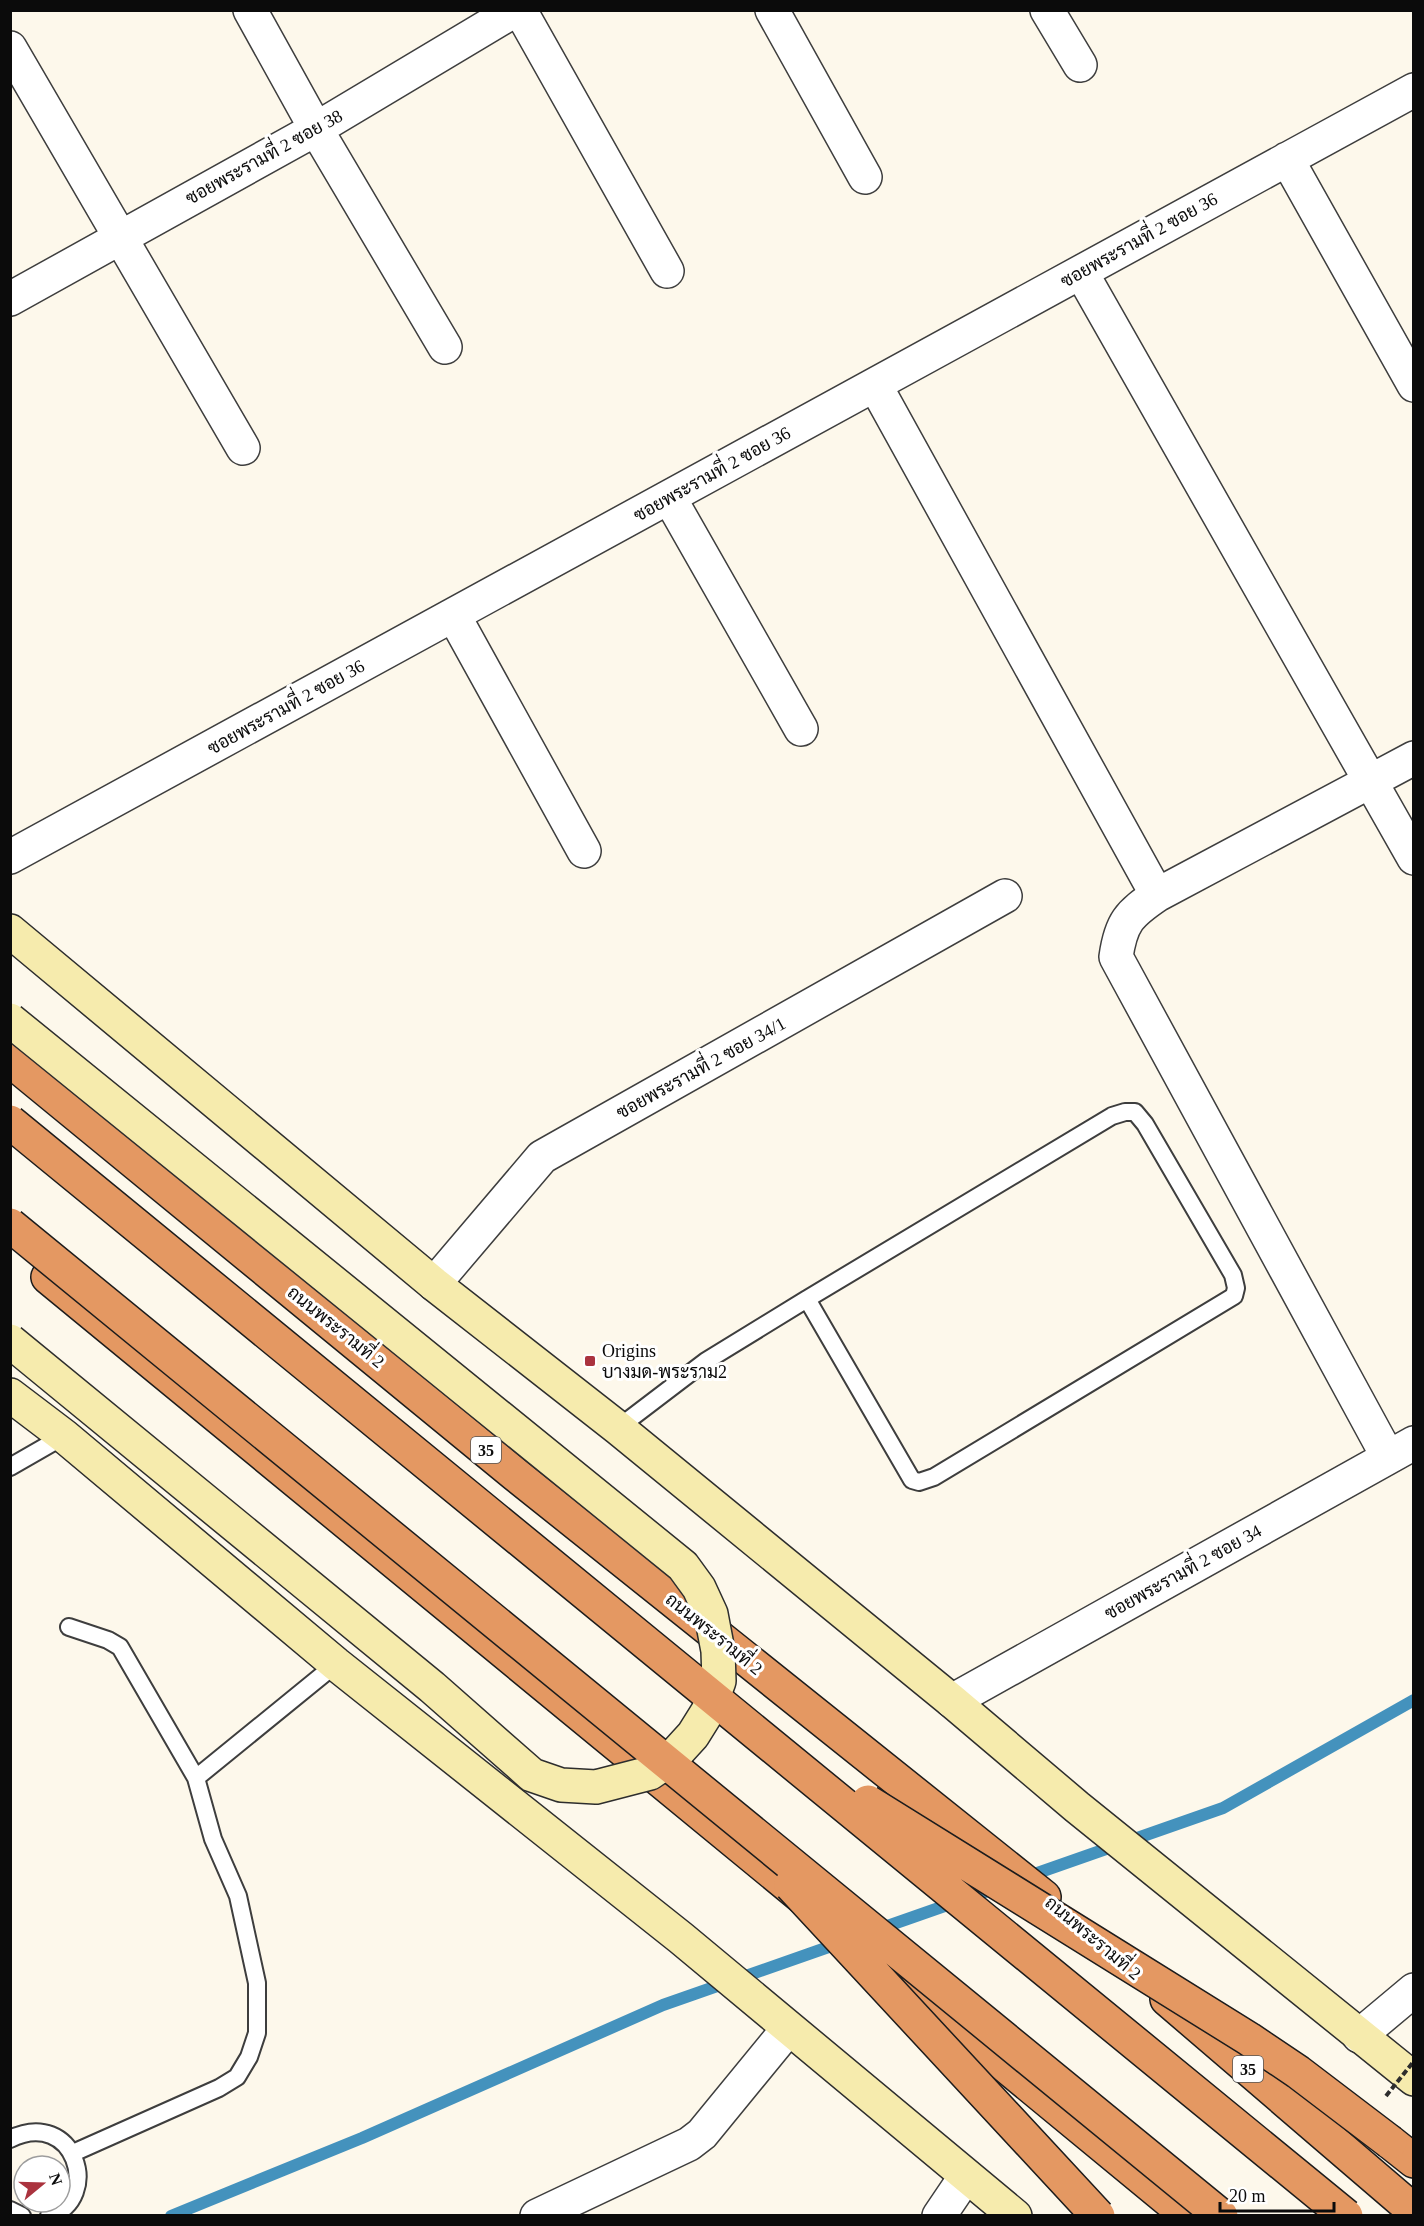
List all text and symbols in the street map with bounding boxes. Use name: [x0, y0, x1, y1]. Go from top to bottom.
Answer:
street label: ซอยพระรามที่ 2 ซอย 38: [179, 100, 346, 208]
street label: ซอยพระรามที่ 2 ซอย 36: [1054, 183, 1221, 291]
street label: ซอยพระรามที่ 2 ซอย 36: [627, 417, 794, 525]
street label: ซอยพระรามที่ 2 ซอย 36: [201, 650, 368, 758]
street label: ซอยพระรามที่ 2 ซอย 34/1: [610, 1008, 789, 1123]
street label: ถนนพระรามที่ 2: [284, 1277, 392, 1372]
place label: Origins บางมด-พระราม2: [602, 1341, 727, 1382]
marker: Origins บางมด-พระราม2: [583, 1354, 597, 1368]
road number: 35: [471, 1437, 501, 1463]
street label: ซอยพระรามที่ 2 ซอย 34: [1098, 1515, 1265, 1623]
street label: ถนนพระรามที่ 2: [662, 1584, 770, 1679]
street label: ถนนพระรามที่ 2: [1041, 1888, 1149, 1984]
road number: 35: [1233, 2056, 1263, 2082]
north arrow: [12, 2154, 72, 2214]
text: N: [46, 2171, 66, 2188]
scale bar: [1220, 2175, 1334, 2213]
text: 20 m: [1229, 2186, 1266, 2206]

